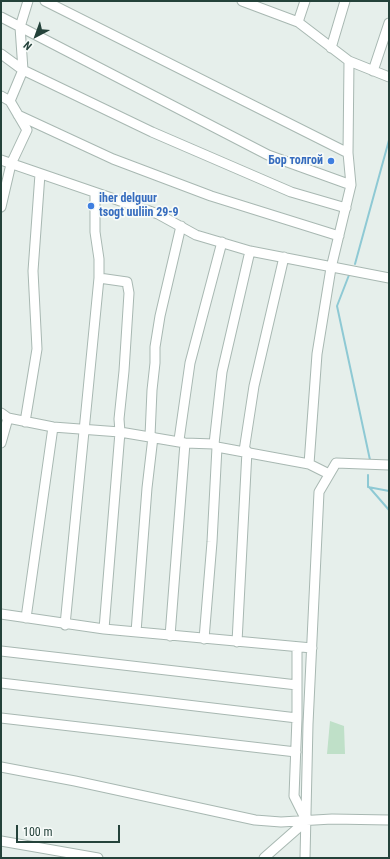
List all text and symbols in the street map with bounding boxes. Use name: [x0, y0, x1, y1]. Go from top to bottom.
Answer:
north arrow: [16, 16, 56, 56]
text: N: [21, 38, 35, 53]
place label: Бор толгой: [268, 154, 323, 168]
marker: Бор толгой: [326, 156, 336, 166]
place label: iher delguur tsogt uuliin 29-9: [99, 192, 179, 220]
marker: iher delguur tsogt uuliin 29-9: [86, 201, 96, 211]
scale bar: [18, 817, 122, 843]
text: 100 m: [23, 825, 53, 839]

